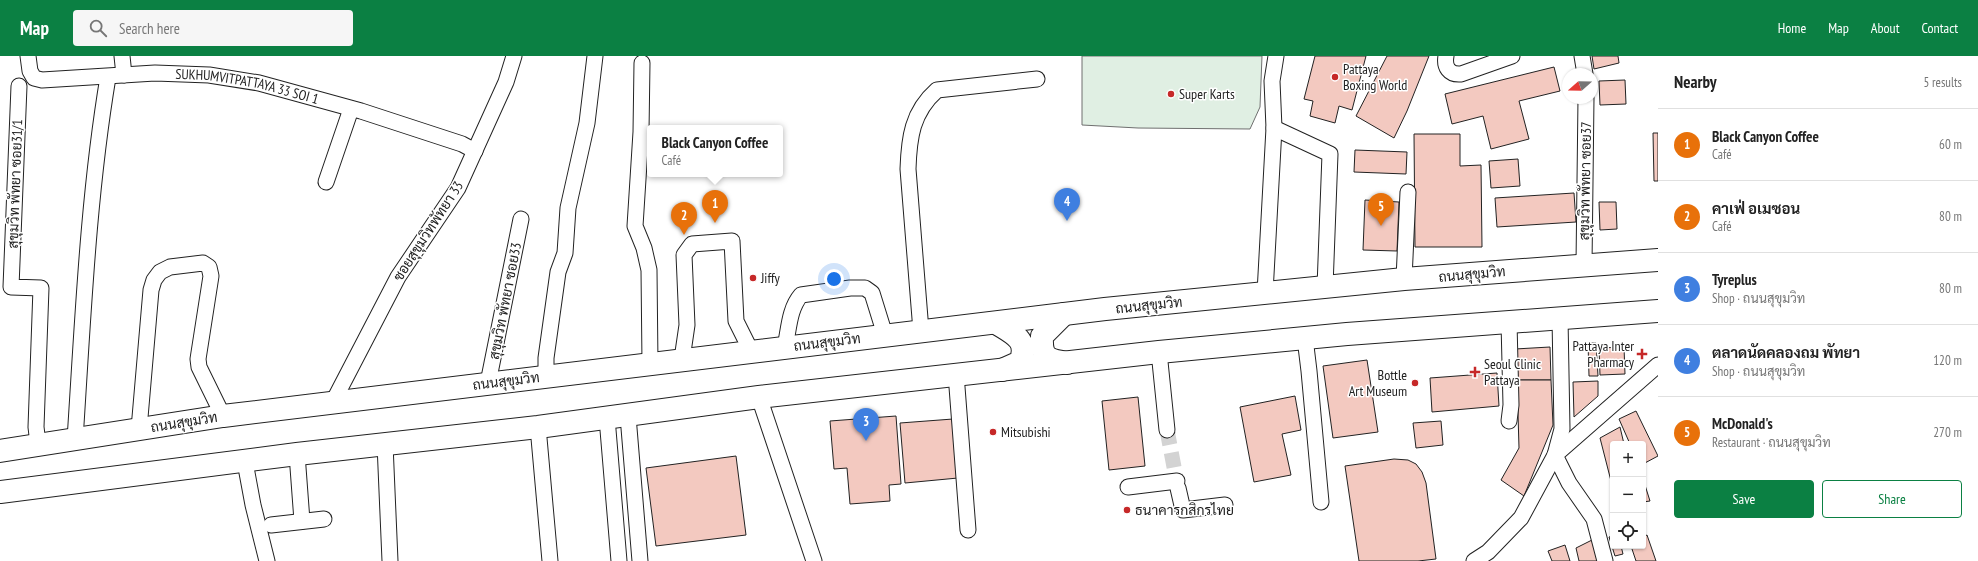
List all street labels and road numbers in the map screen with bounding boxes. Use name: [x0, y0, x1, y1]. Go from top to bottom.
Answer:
street label: SUKHUMVITPATTAYA 33 SOI 1: [175, 65, 321, 108]
street label: สุขุมวิท พัทยา ซอย31/1: [4, 119, 27, 249]
street label: สุขุมวิท พัทยา ซอย37: [1575, 121, 1596, 241]
street label: ซอยสุขุมวิทพัทยา 33: [389, 177, 468, 285]
street label: สุขุมวิท พัทยา ซอย33: [485, 241, 526, 361]
street label: ถนนสุขุมวิท: [1438, 262, 1506, 287]
street label: ถนนสุขุมวิท: [1115, 293, 1184, 318]
street label: ถนนสุขุมวิท: [792, 329, 862, 356]
street label: ถนนสุขุมวิท: [471, 368, 541, 395]
street label: ถนนสุขุมวิท: [149, 408, 219, 437]

